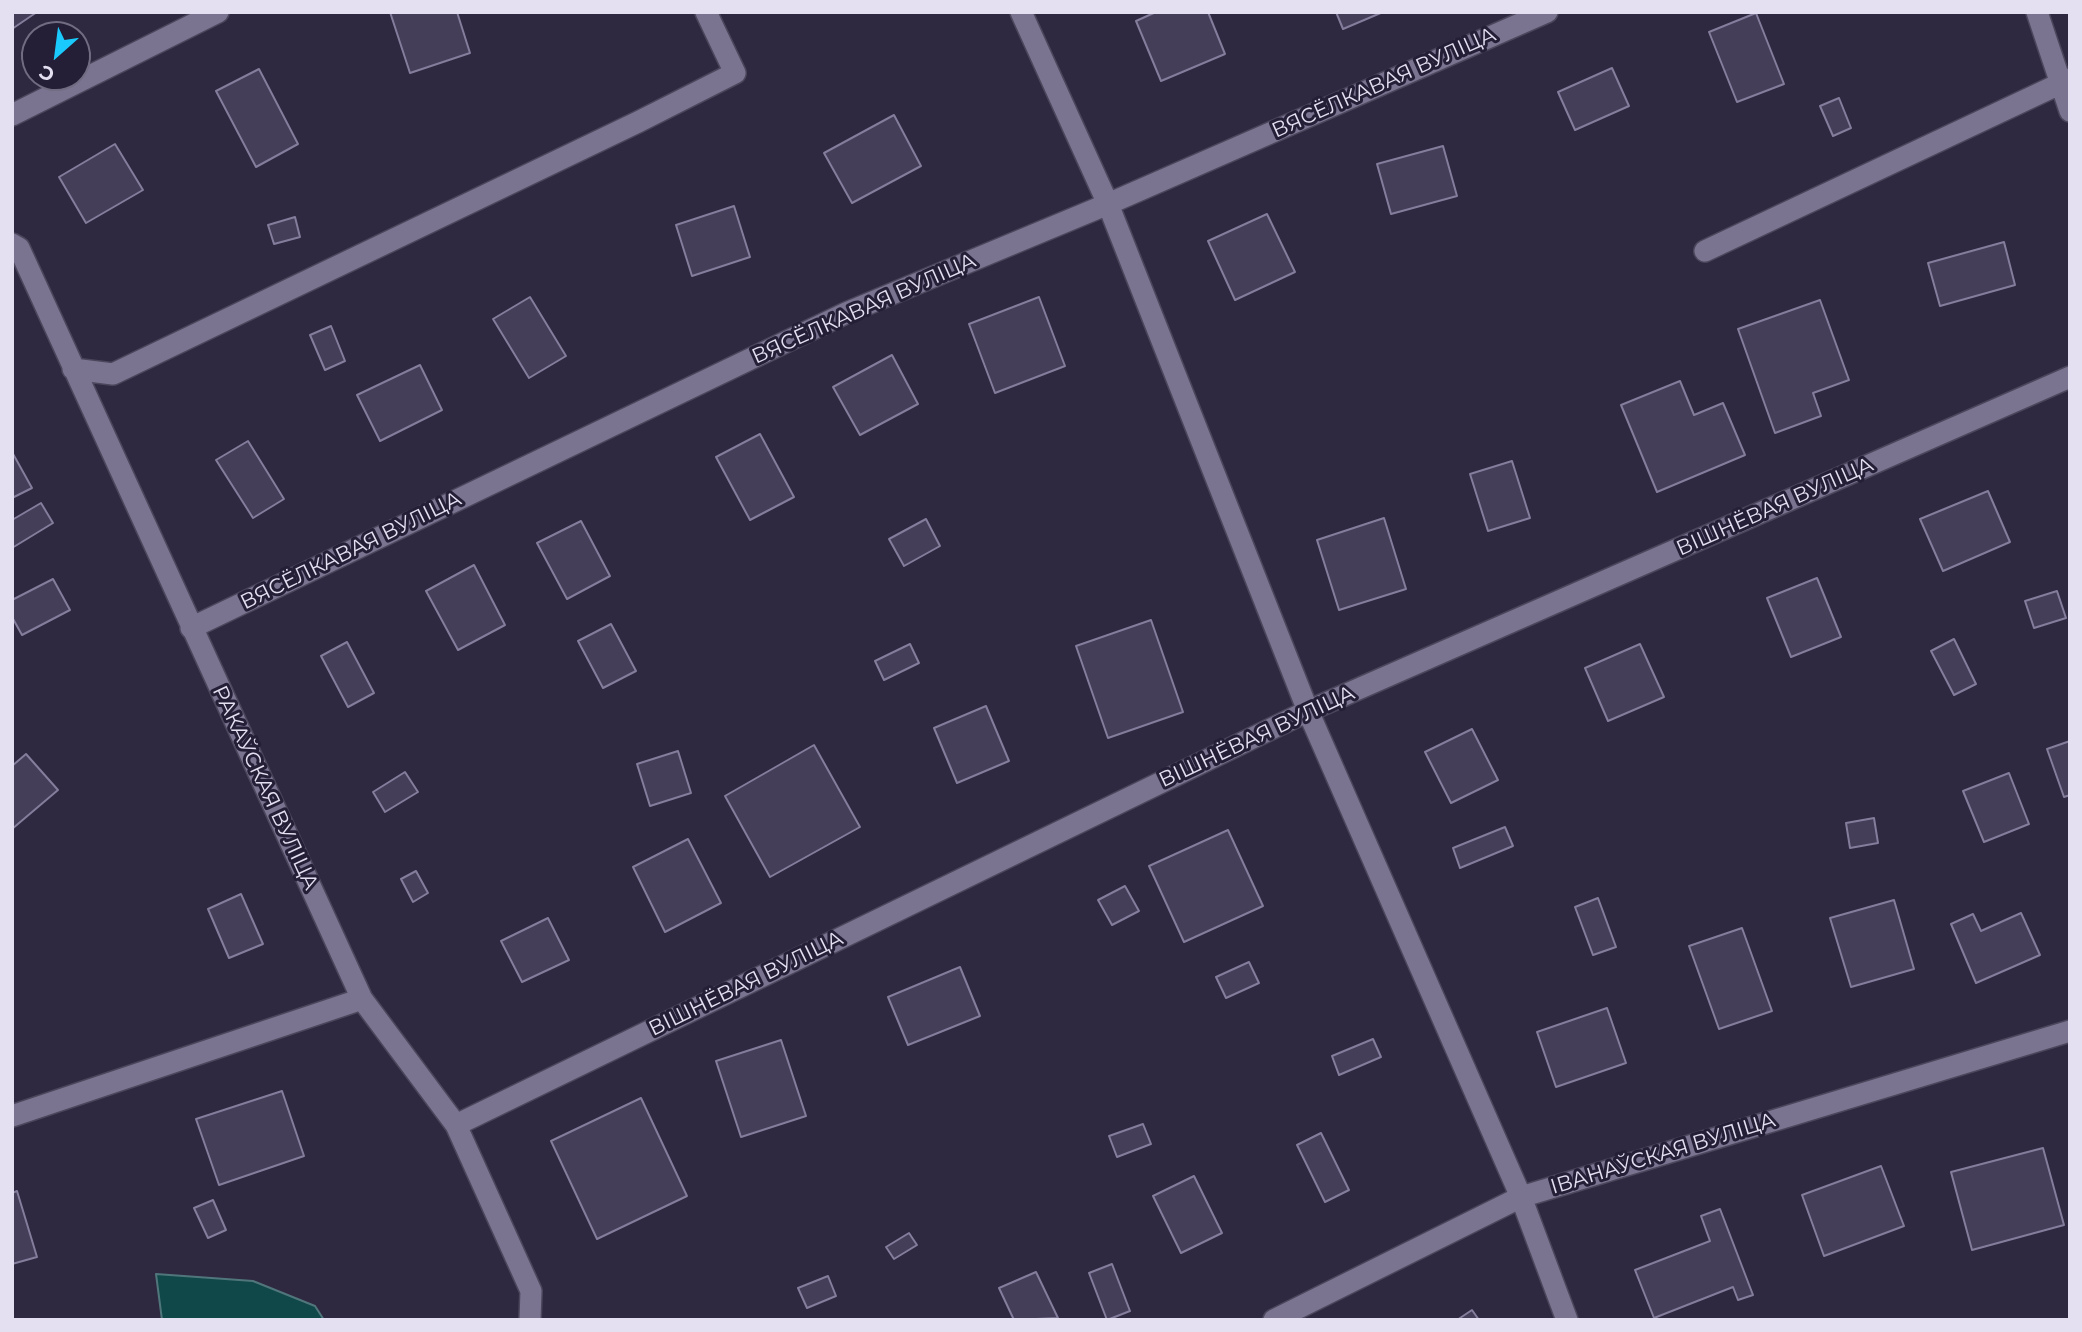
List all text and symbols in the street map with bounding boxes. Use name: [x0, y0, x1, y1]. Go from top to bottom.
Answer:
north arrow: [21, 21, 91, 91]
street label: ВЯСЁЛКАВАЯ ВУЛІЦА: [1268, 22, 1500, 144]
text: С: [35, 60, 58, 87]
street label: ВЯСЁЛКАВАЯ ВУЛІЦА: [748, 248, 980, 370]
street label: ВІШНЁВАЯ ВУЛІЦА: [1673, 452, 1877, 562]
street label: ВЯСЁЛКАВАЯ ВУЛІЦА: [236, 486, 466, 616]
street label: ВІШНЁВАЯ ВУЛІЦА: [1155, 681, 1359, 793]
street label: РАКАЎСКАЯ ВУЛІЦА: [207, 682, 323, 894]
street label: ВІШНЁВАЯ ВУЛІЦА: [645, 926, 847, 1042]
street label: ІВАНАЎСКАЯ ВУЛІЦА: [1547, 1108, 1779, 1200]

